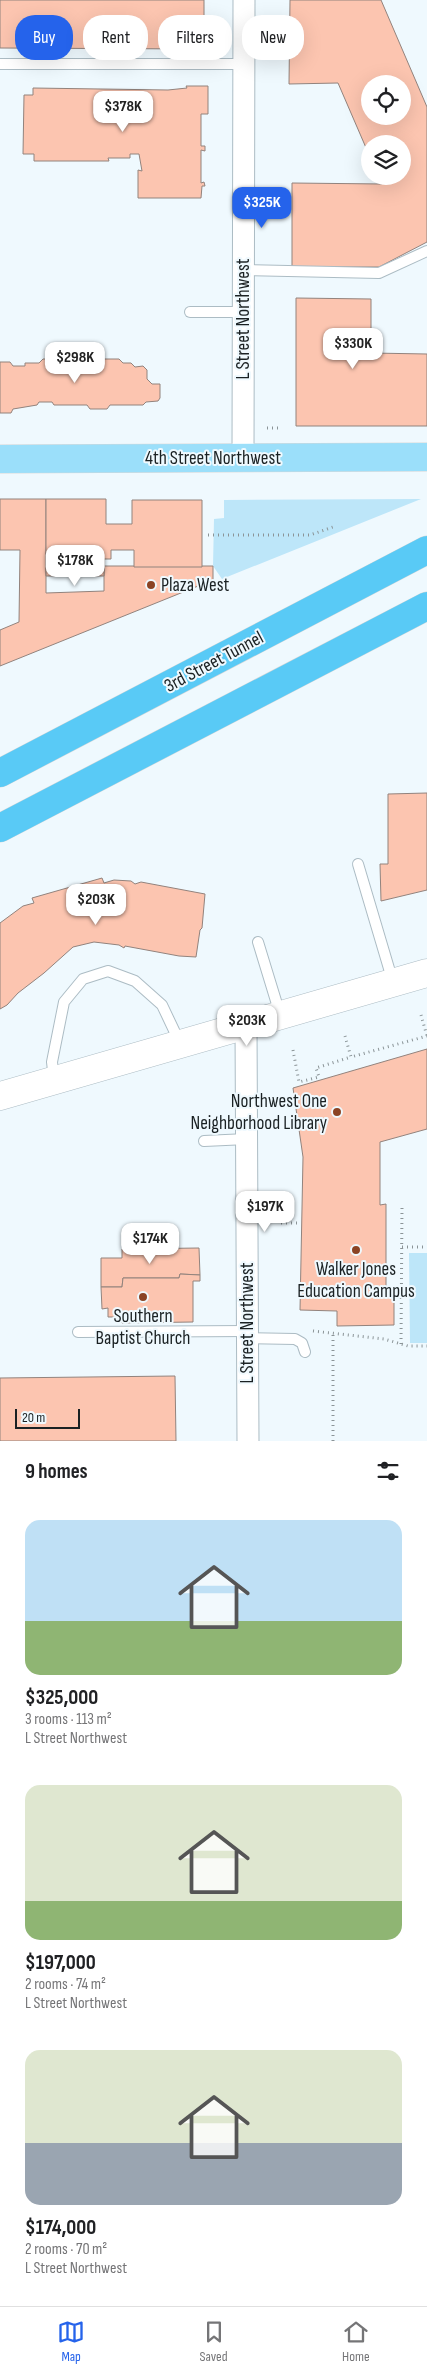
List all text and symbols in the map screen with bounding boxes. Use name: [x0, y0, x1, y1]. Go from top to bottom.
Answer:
chip: Buy: [15, 15, 73, 60]
chip: Rent: [83, 15, 148, 60]
chip: Filters: [158, 15, 232, 60]
chip: New: [242, 15, 304, 60]
map controls: [361, 75, 411, 185]
button: locate: [361, 75, 411, 125]
pin: $378K: [88, 90, 158, 133]
text: $378K: [104, 97, 142, 116]
button: layers: [361, 135, 411, 185]
pin: $325K: [227, 186, 297, 229]
text: $325K: [243, 193, 281, 212]
street label: L Street Northwest: [232, 258, 255, 380]
pin: $330K: [318, 328, 388, 370]
text: $330K: [334, 334, 372, 353]
pin: $298K: [40, 342, 110, 384]
text: $298K: [56, 348, 94, 367]
street label: 4th Street Northwest: [145, 447, 281, 470]
pin: $178K: [40, 544, 110, 587]
text: $178K: [57, 551, 93, 570]
place label: Plaza West: [161, 574, 230, 597]
marker: Plaza West: [145, 579, 157, 591]
street label: 3rd Street Tunnel: [161, 626, 267, 698]
pin: $203K: [61, 884, 131, 926]
text: $203K: [77, 890, 115, 909]
pin: $203K: [212, 1004, 282, 1047]
text: $203K: [228, 1011, 266, 1030]
place label: Northwest One Neighborhood Library: [191, 1090, 328, 1135]
marker: Northwest One Neighborhood Library: [331, 1106, 343, 1118]
pin: $197K: [230, 1190, 300, 1233]
text: $197K: [246, 1197, 284, 1216]
pin: $174K: [115, 1222, 185, 1265]
text: $174K: [132, 1229, 168, 1248]
marker: Walker Jones Education Campus: [350, 1244, 362, 1256]
place label: Walker Jones Education Campus: [297, 1258, 415, 1303]
street label: L Street Northwest: [236, 1262, 259, 1384]
marker: Southern Baptist Church: [137, 1291, 149, 1303]
place label: Southern Baptist Church: [96, 1305, 190, 1350]
scale bar: [15, 1406, 80, 1429]
text: 20 m: [22, 1409, 45, 1426]
icon: filters: [374, 1457, 402, 1485]
text: 9 homes: [25, 1459, 88, 1484]
icon: home: [169, 1552, 259, 1642]
text: $325,000: [25, 1685, 98, 1710]
text: 3 rooms · 113 m²: [25, 1710, 112, 1729]
text: L Street Northwest: [25, 1729, 127, 1748]
icon: home: [169, 1817, 259, 1907]
text: $197,000: [25, 1950, 96, 1975]
text: 2 rooms · 74 m²: [25, 1975, 106, 1994]
text: L Street Northwest: [25, 1994, 127, 2013]
icon: home: [169, 2082, 259, 2172]
text: $174,000: [25, 2215, 96, 2240]
text: 2 rooms · 70 m²: [25, 2240, 107, 2259]
text: L Street Northwest: [25, 2259, 127, 2278]
tab: Map: [57, 2318, 85, 2365]
tab: Saved: [199, 2318, 228, 2365]
tab: Home: [342, 2318, 370, 2365]

